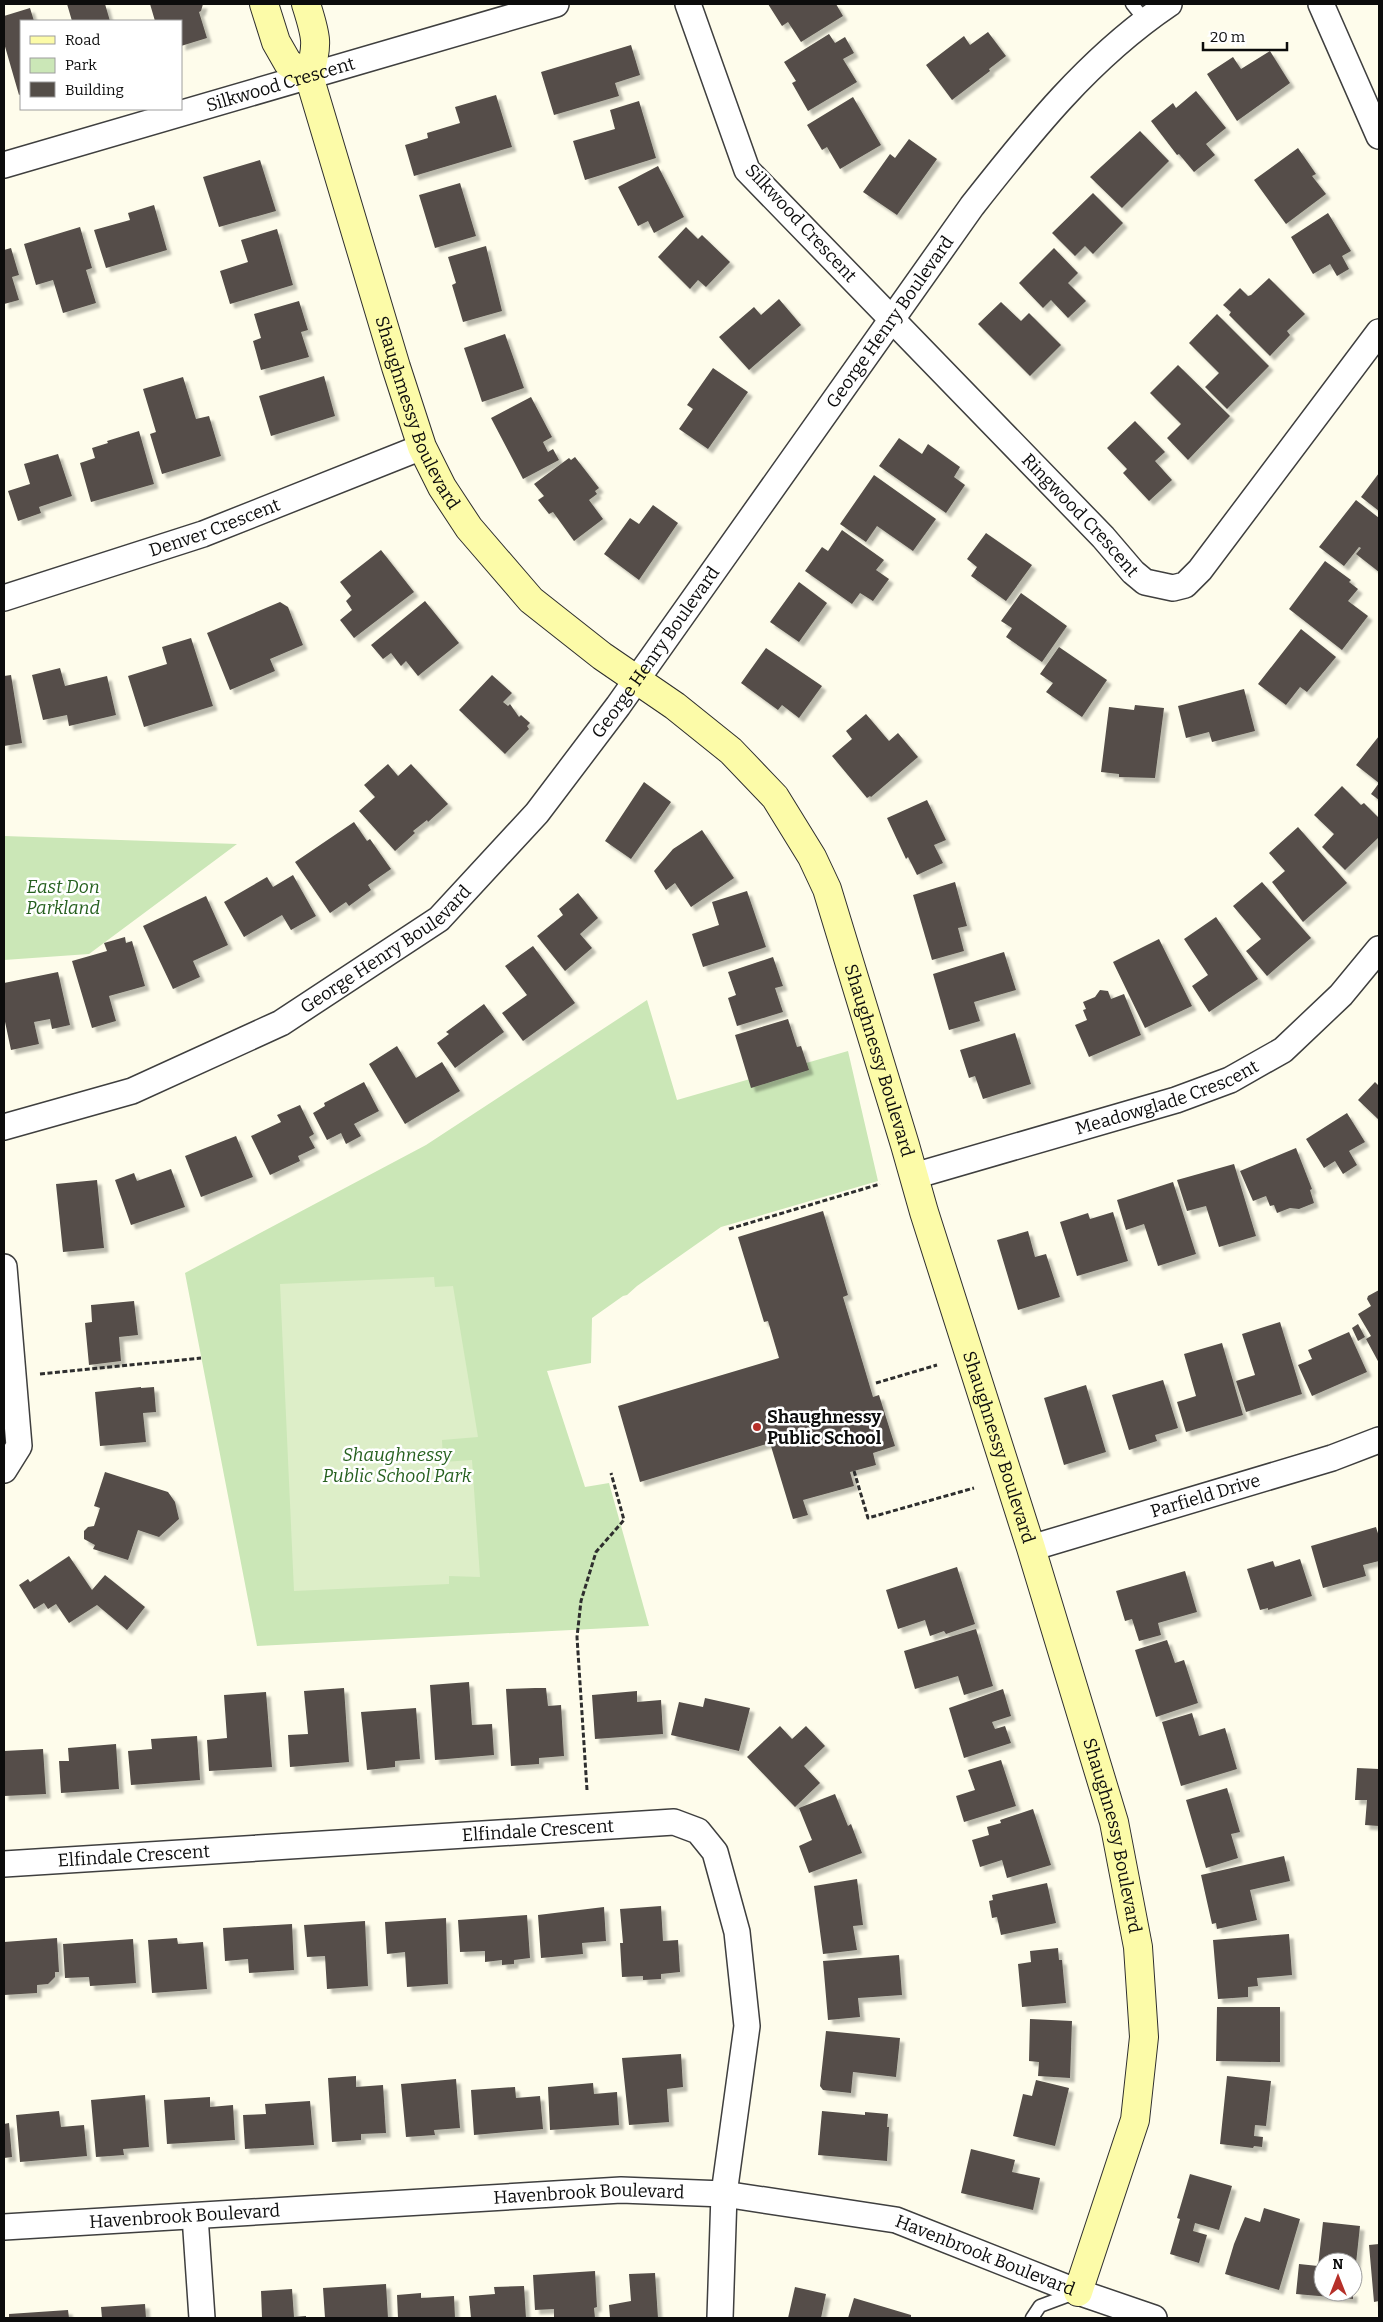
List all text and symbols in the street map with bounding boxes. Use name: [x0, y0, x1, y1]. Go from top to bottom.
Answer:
legend: [20, 20, 182, 110]
scale bar: [1203, 20, 1287, 52]
text: 20 m: [1210, 28, 1246, 46]
text: Road: [65, 31, 100, 49]
street label: Silkwood Crescent: [204, 52, 358, 116]
text: Park: [65, 56, 97, 74]
text: Building: [65, 81, 124, 99]
street label: Silkwood Crescent: [741, 159, 862, 287]
street label: George Henry Boulevard: [821, 231, 959, 412]
street label: Shaughmessy Boulevard: [370, 313, 465, 514]
street label: Ringwood Crescent: [1017, 449, 1144, 582]
street label: Denver Crescent: [146, 493, 284, 562]
street label: George Henry Boulevard: [587, 562, 725, 742]
park label: East Don Parkland: [26, 876, 101, 919]
street label: George Henry Boulevard: [296, 880, 476, 1018]
street label: Shaughnessy Boulevard: [839, 961, 919, 1159]
street label: Meadowglade Crescent: [1073, 1055, 1263, 1140]
street label: Shaughnessy Boulevard: [958, 1348, 1040, 1546]
place label: Shaughnessy Public School: [767, 1406, 882, 1449]
marker: Shaughnessy Public School: [751, 1421, 763, 1433]
park label: Shaughnessy Public School Park: [323, 1444, 472, 1487]
street label: Parfield Drive: [1148, 1469, 1263, 1523]
street label: Shaughnessy Boulevard: [1078, 1735, 1146, 1935]
street label: Elfindale Crescent: [461, 1815, 615, 1846]
street label: Elfindale Crescent: [57, 1840, 211, 1872]
street label: Havenbrook Boulevard: [493, 2179, 685, 2209]
street label: Havenbrook Boulevard: [89, 2199, 281, 2233]
street label: Havenbrook Boulevard: [892, 2210, 1078, 2301]
north arrow: [1313, 2252, 1363, 2302]
text: N: [1333, 2256, 1344, 2273]

